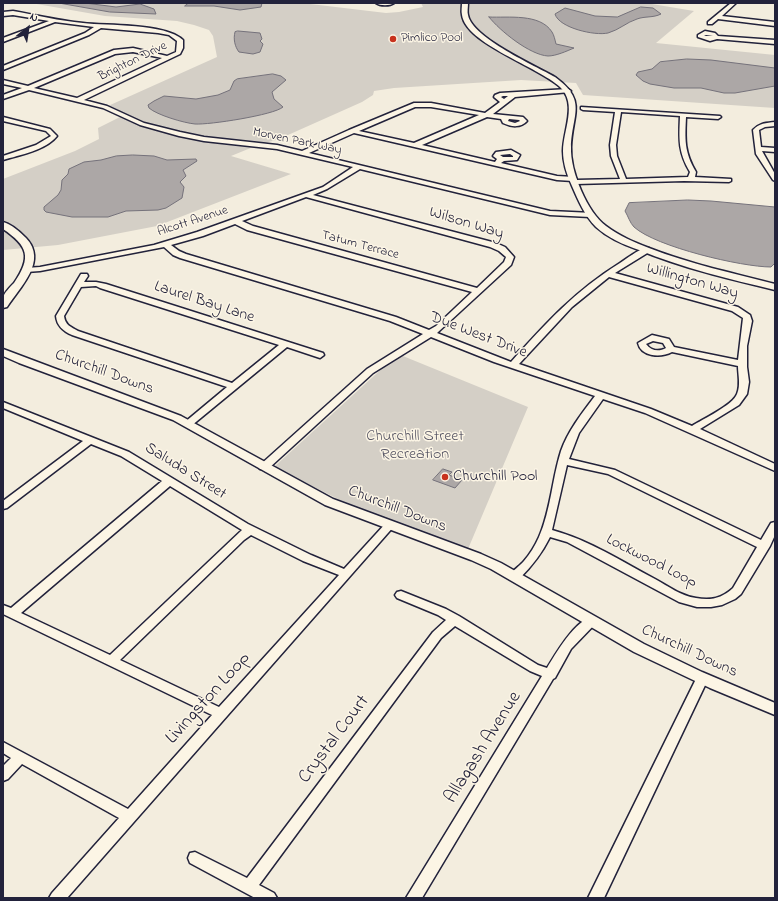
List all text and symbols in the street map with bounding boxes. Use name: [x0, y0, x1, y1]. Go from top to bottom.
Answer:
north arrow: [8, 8, 48, 48]
text: N: [27, 9, 41, 26]
place label: Pimlico Pool: [401, 31, 463, 47]
marker: Pimlico Pool: [388, 34, 398, 44]
street label: Brighton Drive: [96, 39, 170, 85]
street label: Morven Park Way: [251, 125, 343, 159]
street label: Alcott Avenue: [156, 203, 230, 241]
street label: Wilson Way: [426, 204, 506, 244]
street label: Tatum Terrace: [320, 228, 400, 264]
street label: Willington Way: [644, 260, 740, 304]
street label: Laurel Bay Lane: [151, 278, 257, 328]
street label: Due West Drive: [427, 309, 529, 363]
street label: Churchill Downs: [52, 346, 156, 400]
park label: Churchill Street Recreation: [366, 427, 464, 465]
street label: Saluda Street: [141, 439, 229, 505]
place label: Churchill Pool: [453, 467, 538, 487]
marker: Churchill Pool: [440, 472, 450, 482]
street label: Churchill Downs: [345, 482, 449, 538]
street label: Lockwood Loop: [602, 531, 700, 593]
street label: Churchill Downs: [638, 621, 740, 683]
street label: Livingston Loop: [162, 648, 256, 750]
street label: Allagash Avenue: [441, 688, 527, 808]
street label: Crystal Court: [294, 691, 376, 789]

